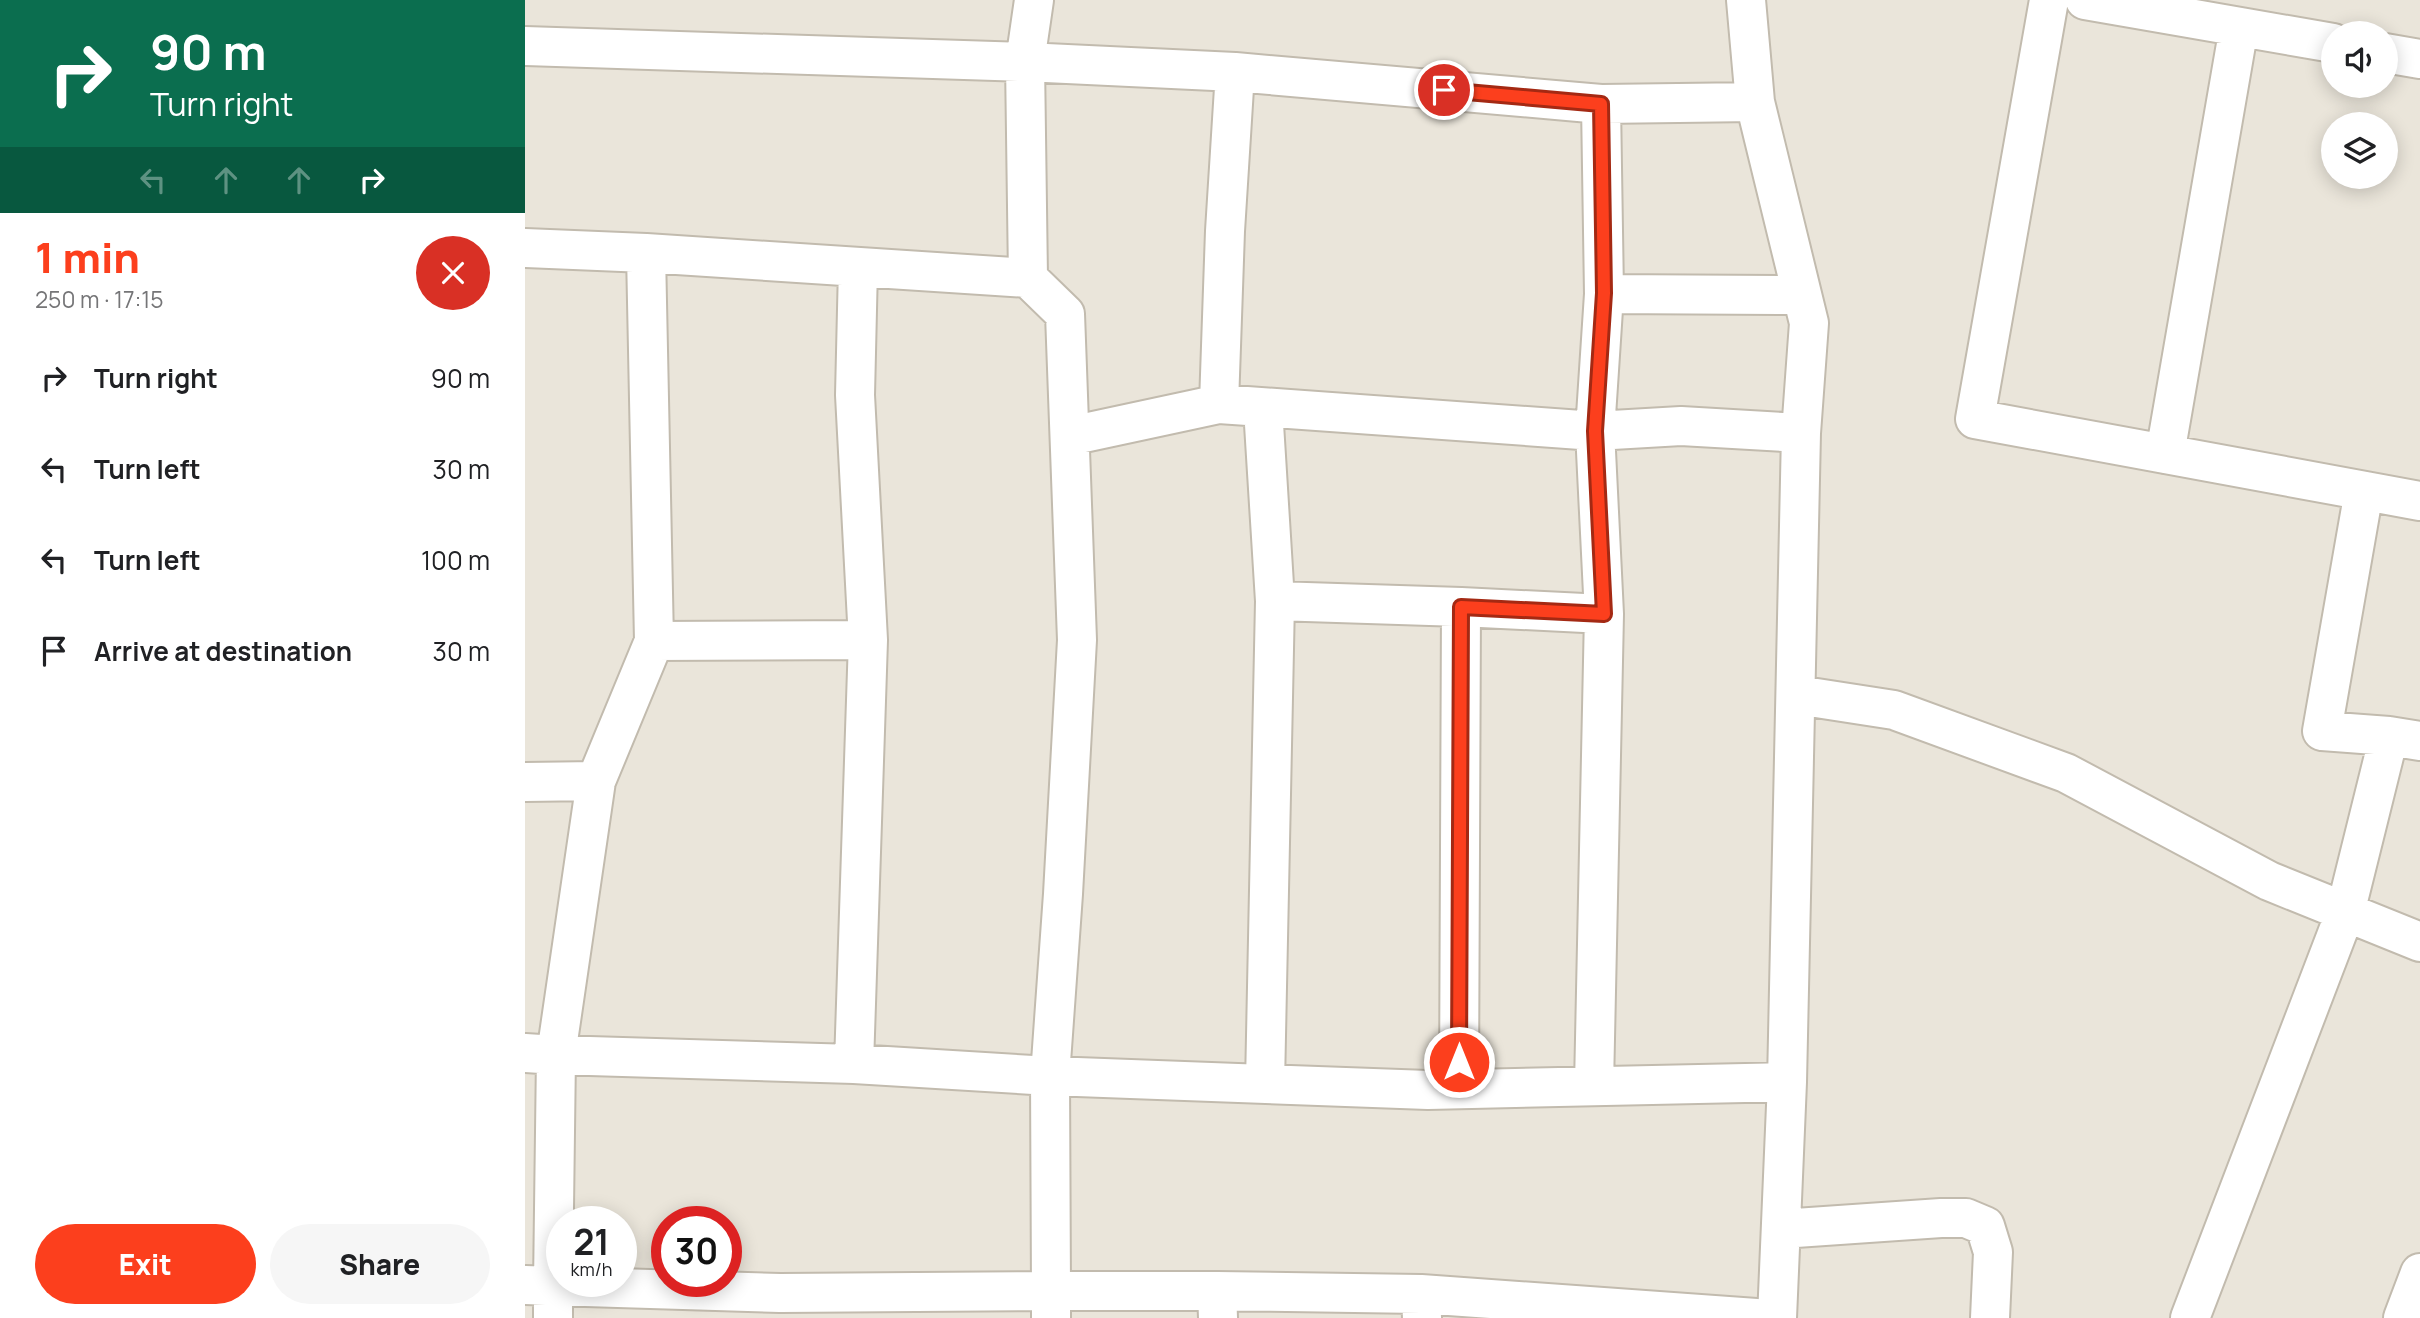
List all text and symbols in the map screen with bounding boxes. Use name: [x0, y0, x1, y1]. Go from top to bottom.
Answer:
text: 90 m: [150, 18, 267, 85]
map controls: [2321, 21, 2398, 189]
button: sound: [2321, 21, 2398, 98]
icon: right: [35, 28, 126, 119]
pin: [1414, 60, 1474, 120]
icon: arrive: [1425, 71, 1463, 109]
text: Turn right: [150, 82, 293, 126]
button: layers: [2321, 112, 2398, 189]
icon: left: [134, 161, 172, 199]
icon: ahead: [207, 161, 245, 199]
icon: ahead: [280, 161, 318, 199]
icon: right: [353, 161, 391, 199]
text: 1 min: [35, 228, 140, 286]
button: close: [416, 236, 490, 310]
text: 250 m · 17:15: [35, 283, 164, 315]
icon: right: [35, 359, 73, 397]
text: Turn right: [94, 360, 218, 396]
text: 90 m: [431, 360, 490, 396]
icon: left: [35, 450, 73, 488]
text: Turn left: [94, 451, 201, 487]
text: 30 m: [433, 451, 490, 487]
icon: left: [35, 541, 73, 579]
text: Turn left: [94, 542, 201, 578]
text: 100 m: [421, 542, 490, 578]
icon: arrive: [35, 632, 73, 670]
text: Arrive at destination: [94, 633, 352, 669]
text: 30 m: [433, 633, 490, 669]
position arrow: [1422, 1025, 1496, 1099]
speed limit sign: 30: [651, 1206, 742, 1297]
text: 21: [573, 1218, 610, 1266]
button: Exit: [35, 1224, 256, 1304]
button: Share: [270, 1224, 490, 1304]
text: km/h: [571, 1257, 612, 1281]

